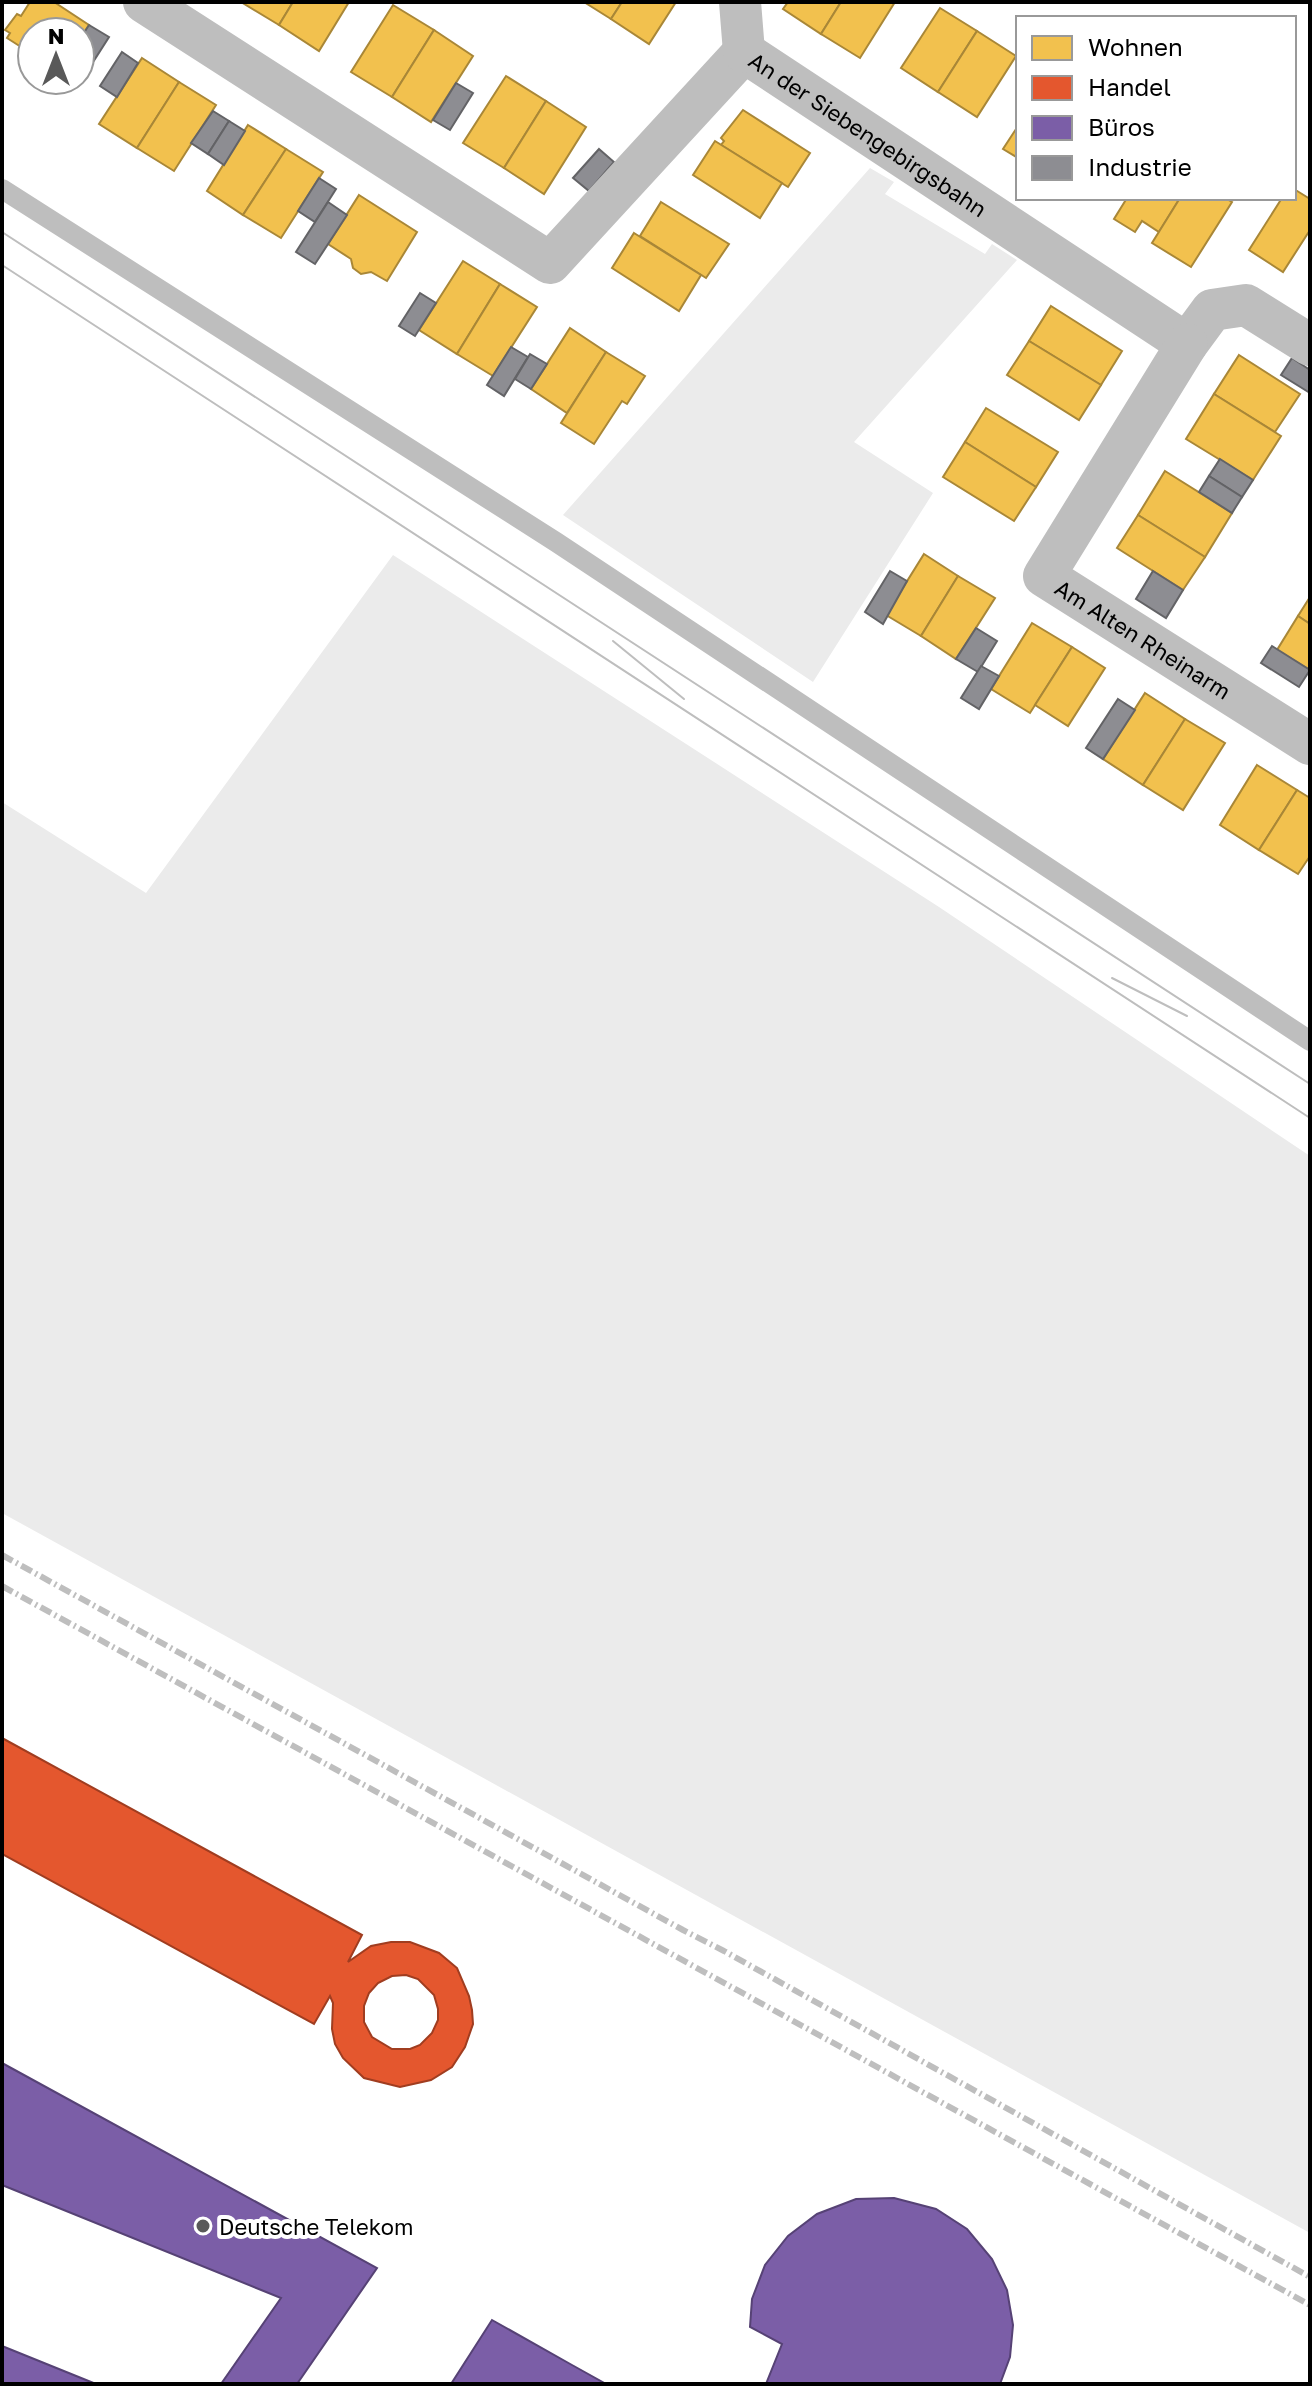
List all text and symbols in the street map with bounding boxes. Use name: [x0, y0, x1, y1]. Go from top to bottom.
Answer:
north arrow: [16, 16, 96, 96]
legend: [1016, 16, 1296, 200]
text: N: [48, 22, 64, 49]
text: Wohnen: [1088, 32, 1183, 61]
street label: An der Siebengebirgsbahn: [744, 46, 992, 222]
text: Handel: [1088, 72, 1171, 101]
text: Büros: [1088, 112, 1155, 141]
text: Industrie: [1088, 152, 1192, 181]
street label: Am Alten Rheinarm: [1050, 573, 1236, 704]
place label: Deutsche Telekom: [219, 2213, 413, 2240]
marker: Deutsche Telekom: [194, 2217, 212, 2235]

